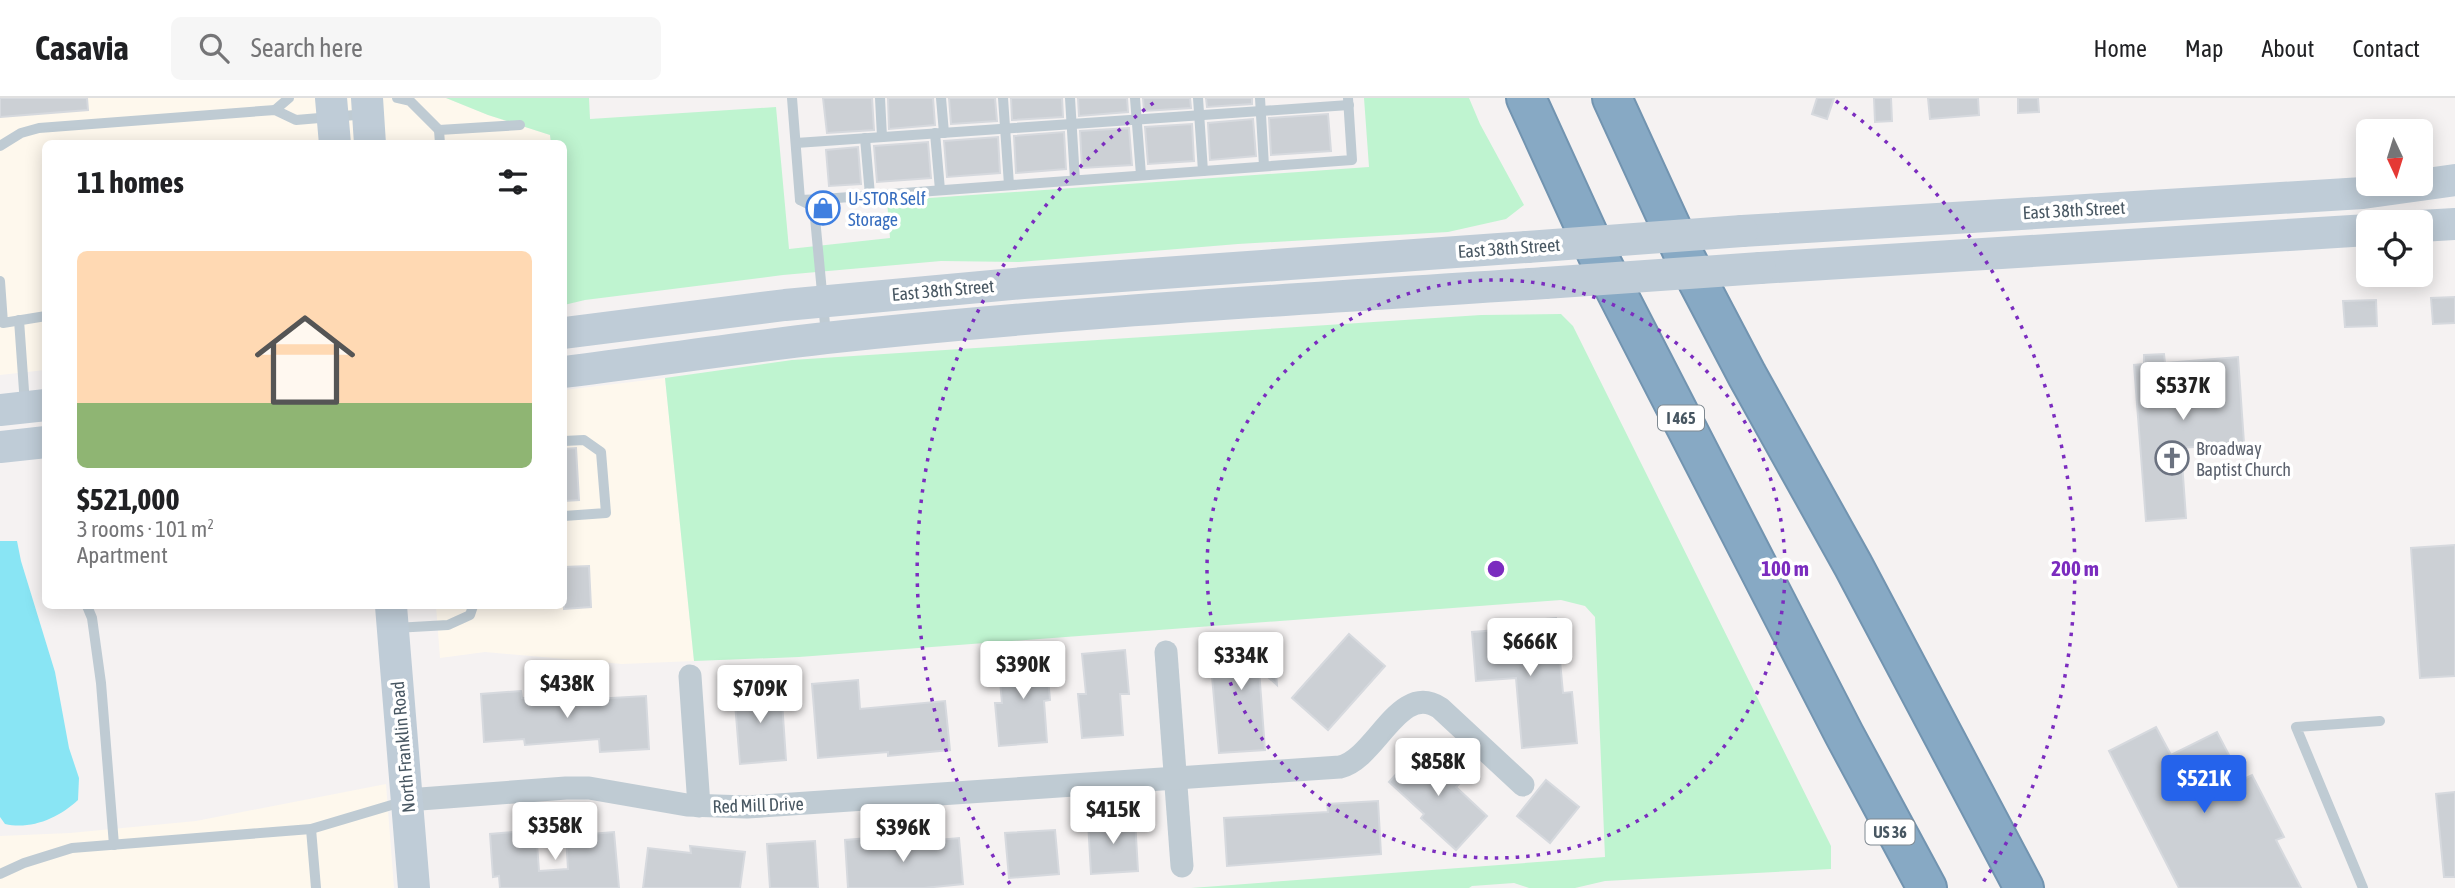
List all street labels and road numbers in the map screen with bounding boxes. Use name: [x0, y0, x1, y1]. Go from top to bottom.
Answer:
street label: East 38th Street: [2022, 197, 2126, 223]
street label: East 38th Street: [1457, 234, 1561, 262]
street label: East 38th Street: [891, 275, 995, 305]
road number: I 465: [1658, 406, 1704, 430]
street label: North Franklin Road: [387, 680, 419, 814]
street label: Red Mill Drive: [712, 793, 804, 817]
road number: US 36: [1866, 820, 1914, 845]

